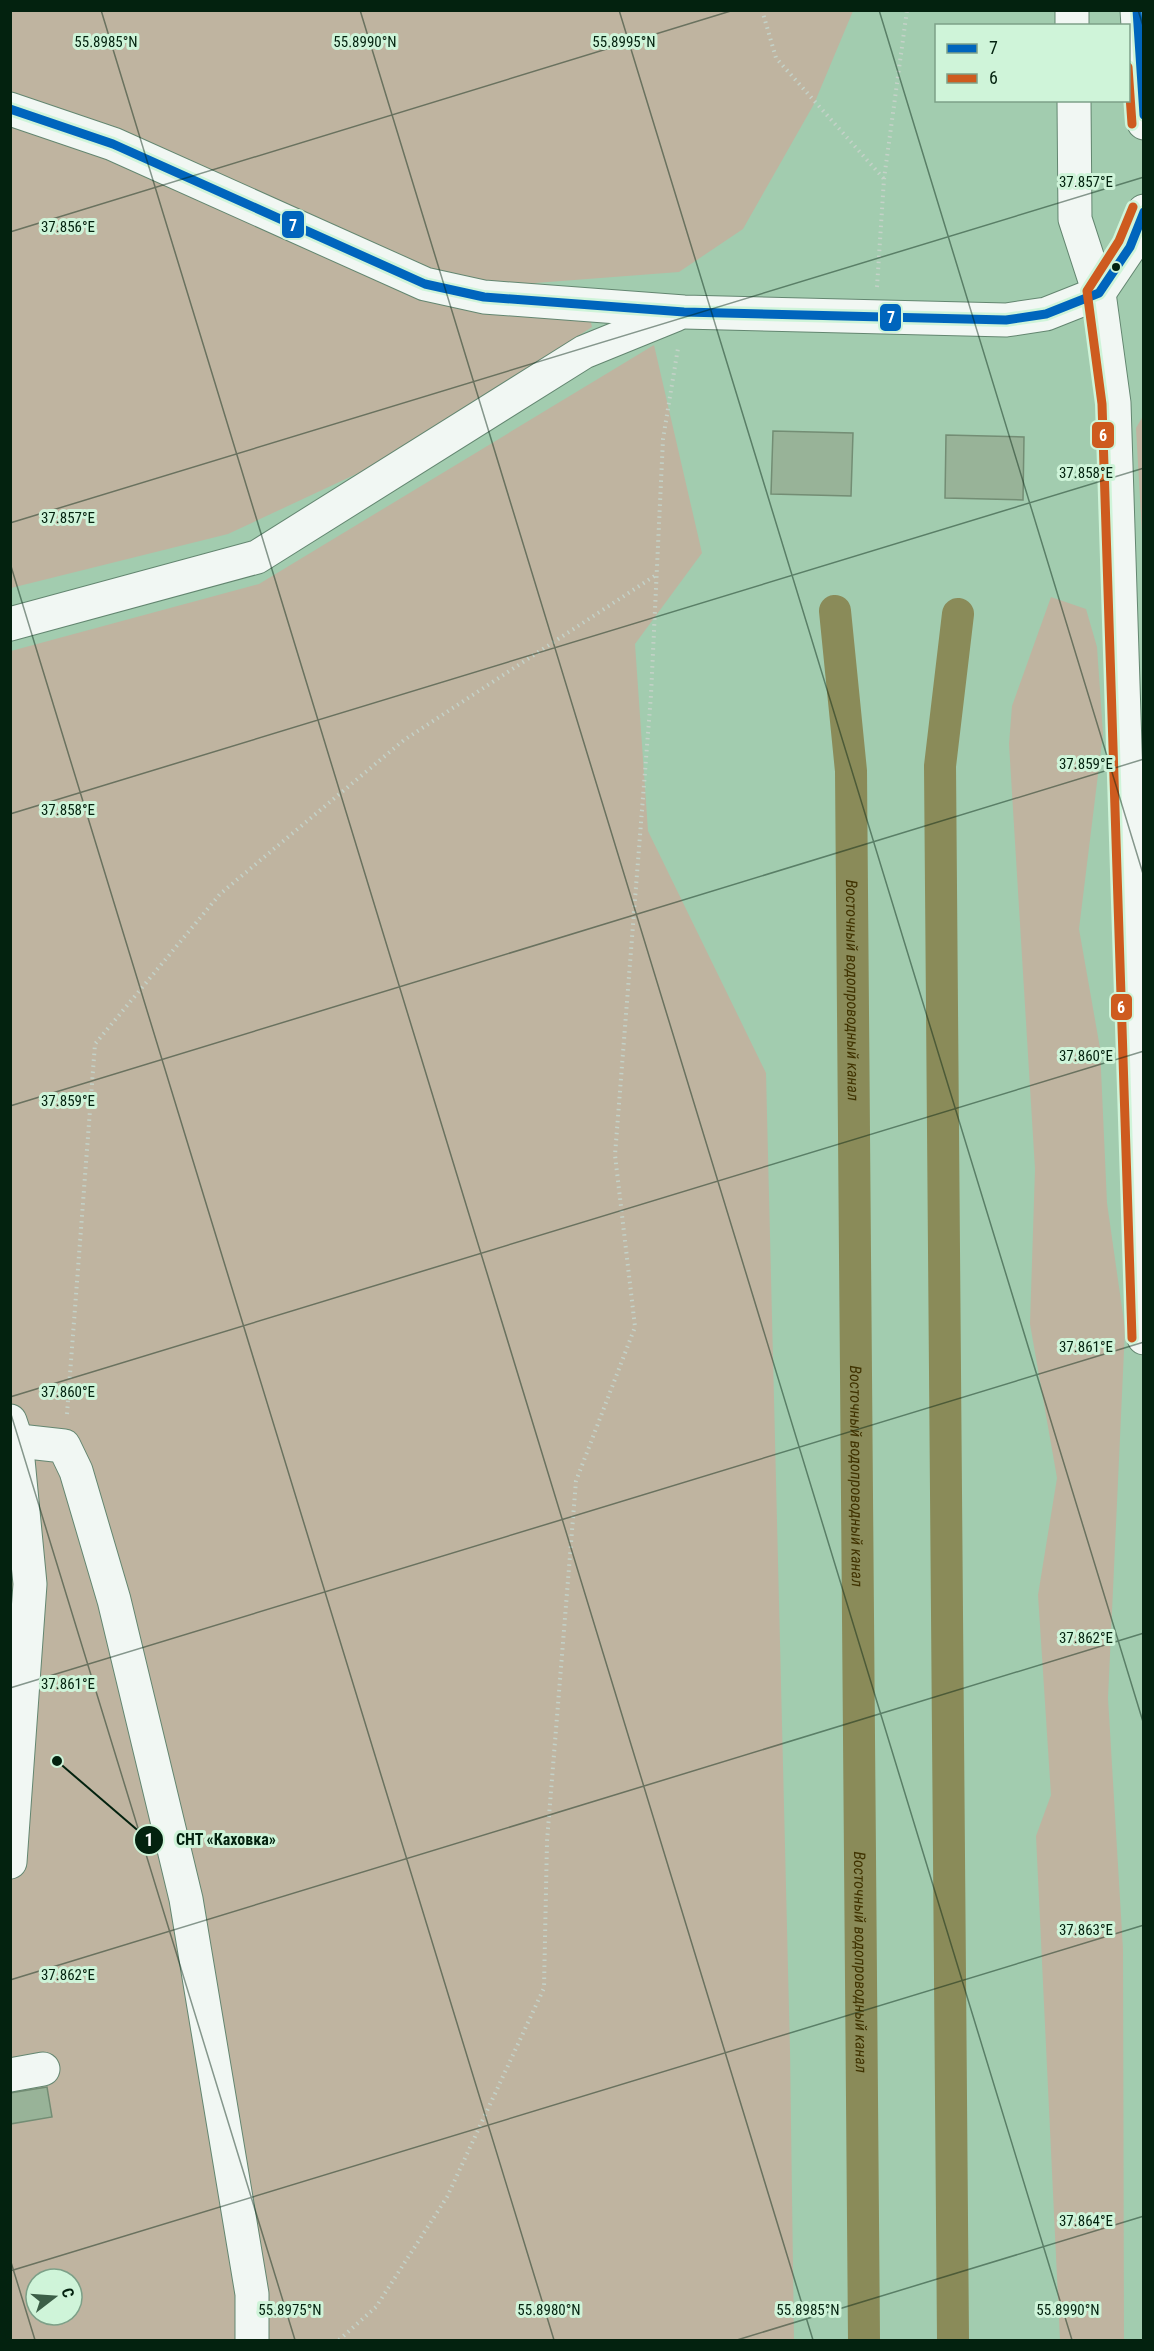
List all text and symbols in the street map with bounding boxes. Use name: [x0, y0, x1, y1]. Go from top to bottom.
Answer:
legend: [935, 24, 1130, 102]
text: 55.8985°N: [74, 33, 138, 51]
text: 55.8990°N: [333, 33, 397, 51]
text: 55.8995°N: [592, 33, 656, 51]
text: 7: [989, 37, 998, 58]
text: 6: [989, 67, 998, 88]
text: 37.857°E: [1059, 173, 1113, 191]
line badge: 7: [281, 210, 305, 239]
text: 7: [289, 216, 297, 235]
text: 37.856°E: [41, 218, 95, 236]
unlabelled marker: [1110, 261, 1122, 273]
line badge: 7: [879, 303, 902, 332]
text: 7: [887, 308, 895, 327]
line badge: 6: [1091, 421, 1115, 449]
text: 6: [1099, 426, 1107, 445]
text: 37.858°E: [1059, 464, 1113, 482]
text: 37.857°E: [41, 509, 95, 527]
text: 37.859°E: [1059, 755, 1113, 773]
text: 37.858°E: [41, 801, 95, 819]
water label: Восточный водопроводный канал: [842, 880, 863, 1101]
line badge: 6: [1110, 993, 1133, 1021]
text: 6: [1117, 998, 1125, 1017]
text: 37.860°E: [1059, 1047, 1113, 1065]
text: 37.859°E: [41, 1092, 95, 1110]
text: 37.861°E: [1059, 1338, 1113, 1356]
water label: Восточный водопроводный канал: [846, 1365, 867, 1587]
text: 37.860°E: [41, 1383, 95, 1401]
text: 37.862°E: [1059, 1629, 1113, 1647]
text: 37.861°E: [41, 1675, 95, 1693]
callout: СНТ «Каховка»: [134, 1823, 288, 1857]
text: 1: [144, 1829, 154, 1850]
text: СНТ «Каховка»: [176, 1830, 276, 1849]
water label: Восточный водопроводный канал: [850, 1851, 871, 2073]
text: 37.863°E: [1059, 1921, 1113, 1939]
text: 37.862°E: [41, 1966, 95, 1984]
text: 37.864°E: [1059, 2212, 1113, 2230]
north arrow: [24, 2267, 84, 2327]
text: С: [57, 2286, 78, 2300]
text: 55.8975°N: [258, 2301, 322, 2319]
text: 55.8980°N: [517, 2301, 581, 2319]
text: 55.8985°N: [776, 2301, 840, 2319]
text: 55.8990°N: [1036, 2301, 1100, 2319]

